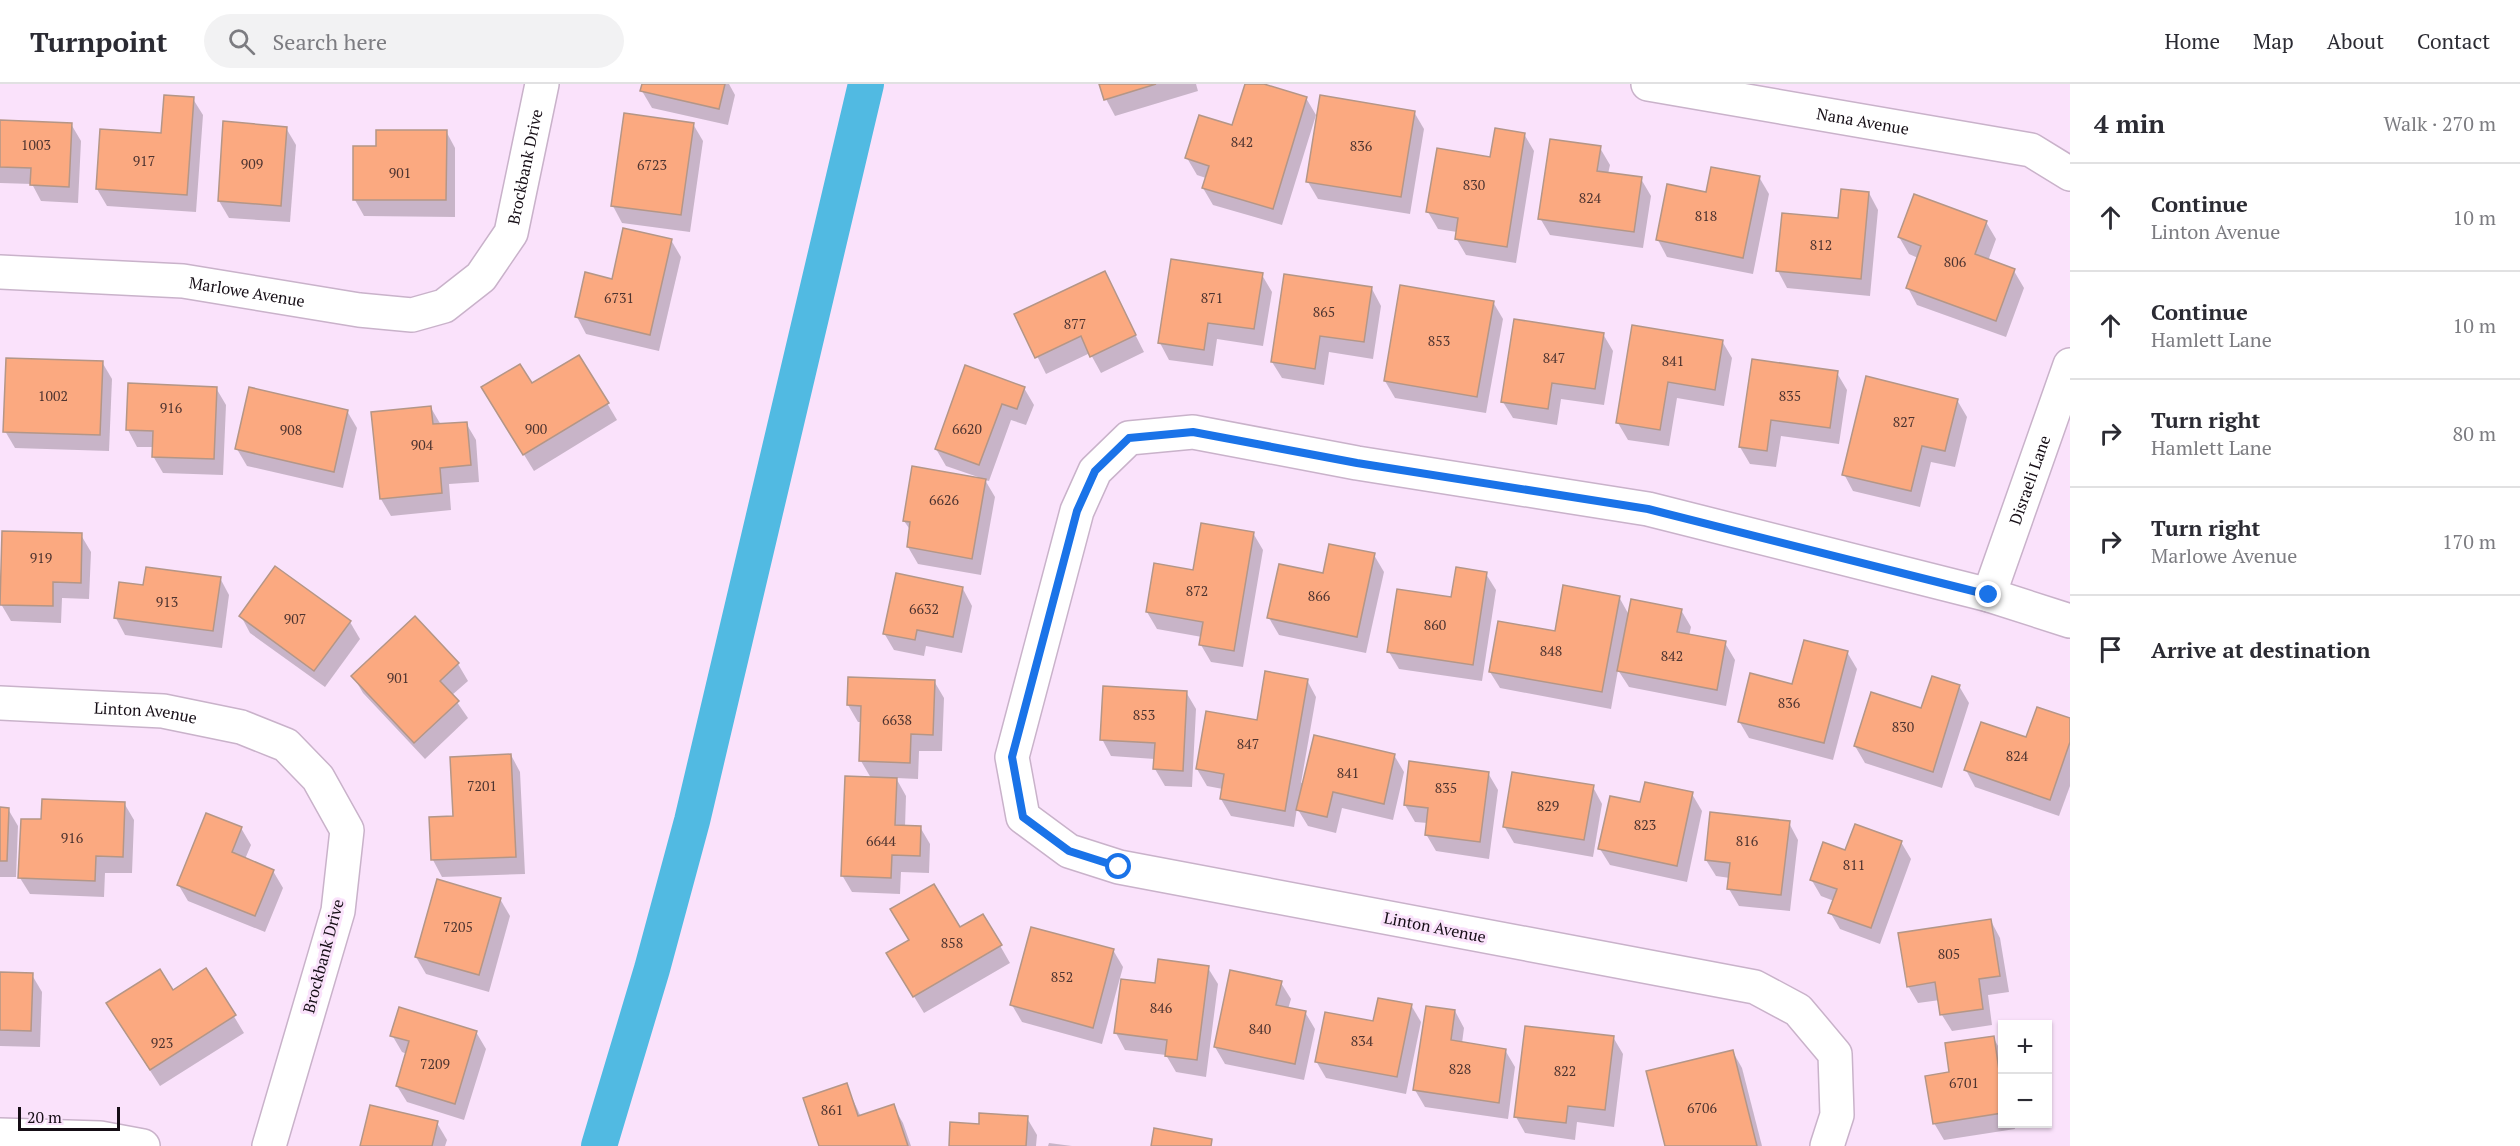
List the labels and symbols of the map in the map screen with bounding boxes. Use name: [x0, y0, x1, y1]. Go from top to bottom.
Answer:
street label: Nana Avenue: [1815, 102, 1911, 140]
street label: Brockbank Drive: [502, 107, 547, 226]
house number: 842: [1231, 132, 1253, 151]
house number: 1003: [21, 135, 51, 154]
house number: 836: [1350, 136, 1373, 155]
house number: 917: [133, 151, 155, 170]
house number: 909: [241, 154, 263, 173]
house number: 6723: [637, 155, 667, 174]
house number: 901: [389, 163, 411, 182]
house number: 830: [1463, 175, 1485, 194]
house number: 824: [1579, 188, 1602, 207]
house number: 818: [1695, 206, 1717, 225]
house number: 812: [1810, 235, 1832, 254]
house number: 806: [1944, 252, 1967, 271]
street label: Marlowe Avenue: [187, 271, 307, 312]
house number: 6731: [604, 288, 634, 307]
house number: 871: [1201, 288, 1223, 307]
house number: 865: [1313, 302, 1335, 321]
house number: 877: [1064, 314, 1086, 333]
house number: 853: [1428, 331, 1450, 350]
house number: 847: [1543, 348, 1565, 367]
house number: 841: [1662, 351, 1684, 370]
house number: 1002: [38, 386, 68, 405]
house number: 835: [1779, 386, 1801, 405]
house number: 916: [160, 398, 183, 417]
house number: 827: [1893, 412, 1915, 431]
house number: 900: [525, 419, 547, 438]
house number: 6620: [952, 419, 982, 438]
house number: 908: [280, 420, 302, 439]
street label: Disraeli Lane: [2004, 432, 2055, 528]
house number: 904: [411, 435, 434, 454]
house number: 6626: [929, 490, 959, 509]
house number: 919: [30, 548, 52, 567]
house number: 872: [1186, 581, 1208, 600]
route end: [1975, 581, 2001, 607]
house number: 866: [1308, 586, 1331, 605]
house number: 913: [156, 592, 178, 611]
house number: 6632: [909, 599, 939, 618]
house number: 907: [284, 609, 306, 628]
house number: 860: [1424, 615, 1446, 634]
house number: 848: [1540, 641, 1562, 660]
house number: 842: [1661, 646, 1683, 665]
house number: 901: [387, 668, 409, 687]
house number: 836: [1778, 693, 1801, 712]
street label: Linton Avenue: [94, 697, 199, 729]
house number: 853: [1133, 705, 1155, 724]
house number: 6638: [882, 710, 912, 729]
house number: 830: [1892, 717, 1914, 736]
house number: 847: [1237, 734, 1259, 753]
house number: 824: [2006, 746, 2029, 765]
house number: 841: [1337, 763, 1359, 782]
house number: 7201: [467, 776, 497, 795]
house number: 835: [1435, 778, 1457, 797]
house number: 829: [1537, 796, 1559, 815]
house number: 823: [1634, 815, 1656, 834]
house number: 916: [61, 828, 84, 847]
house number: 6644: [866, 831, 896, 850]
house number: 816: [1736, 831, 1759, 850]
route start: [1105, 853, 1131, 879]
house number: 811: [1843, 855, 1865, 874]
street label: Brockbank Drive: [297, 897, 349, 1015]
street label: Linton Avenue: [1382, 906, 1488, 948]
house number: 7205: [443, 917, 473, 936]
house number: 858: [941, 933, 963, 952]
house number: 805: [1938, 944, 1960, 963]
house number: 852: [1051, 967, 1073, 986]
house number: 846: [1150, 998, 1173, 1017]
house number: 840: [1249, 1019, 1271, 1038]
house number: 834: [1351, 1031, 1374, 1050]
house number: 923: [151, 1033, 173, 1052]
house number: 7209: [420, 1054, 450, 1073]
house number: 828: [1449, 1059, 1471, 1078]
house number: 822: [1554, 1061, 1576, 1080]
house number: 6701: [1949, 1073, 1979, 1092]
house number: 6706: [1687, 1098, 1717, 1117]
house number: 861: [821, 1100, 843, 1119]
scale bar: [18, 1104, 120, 1132]

